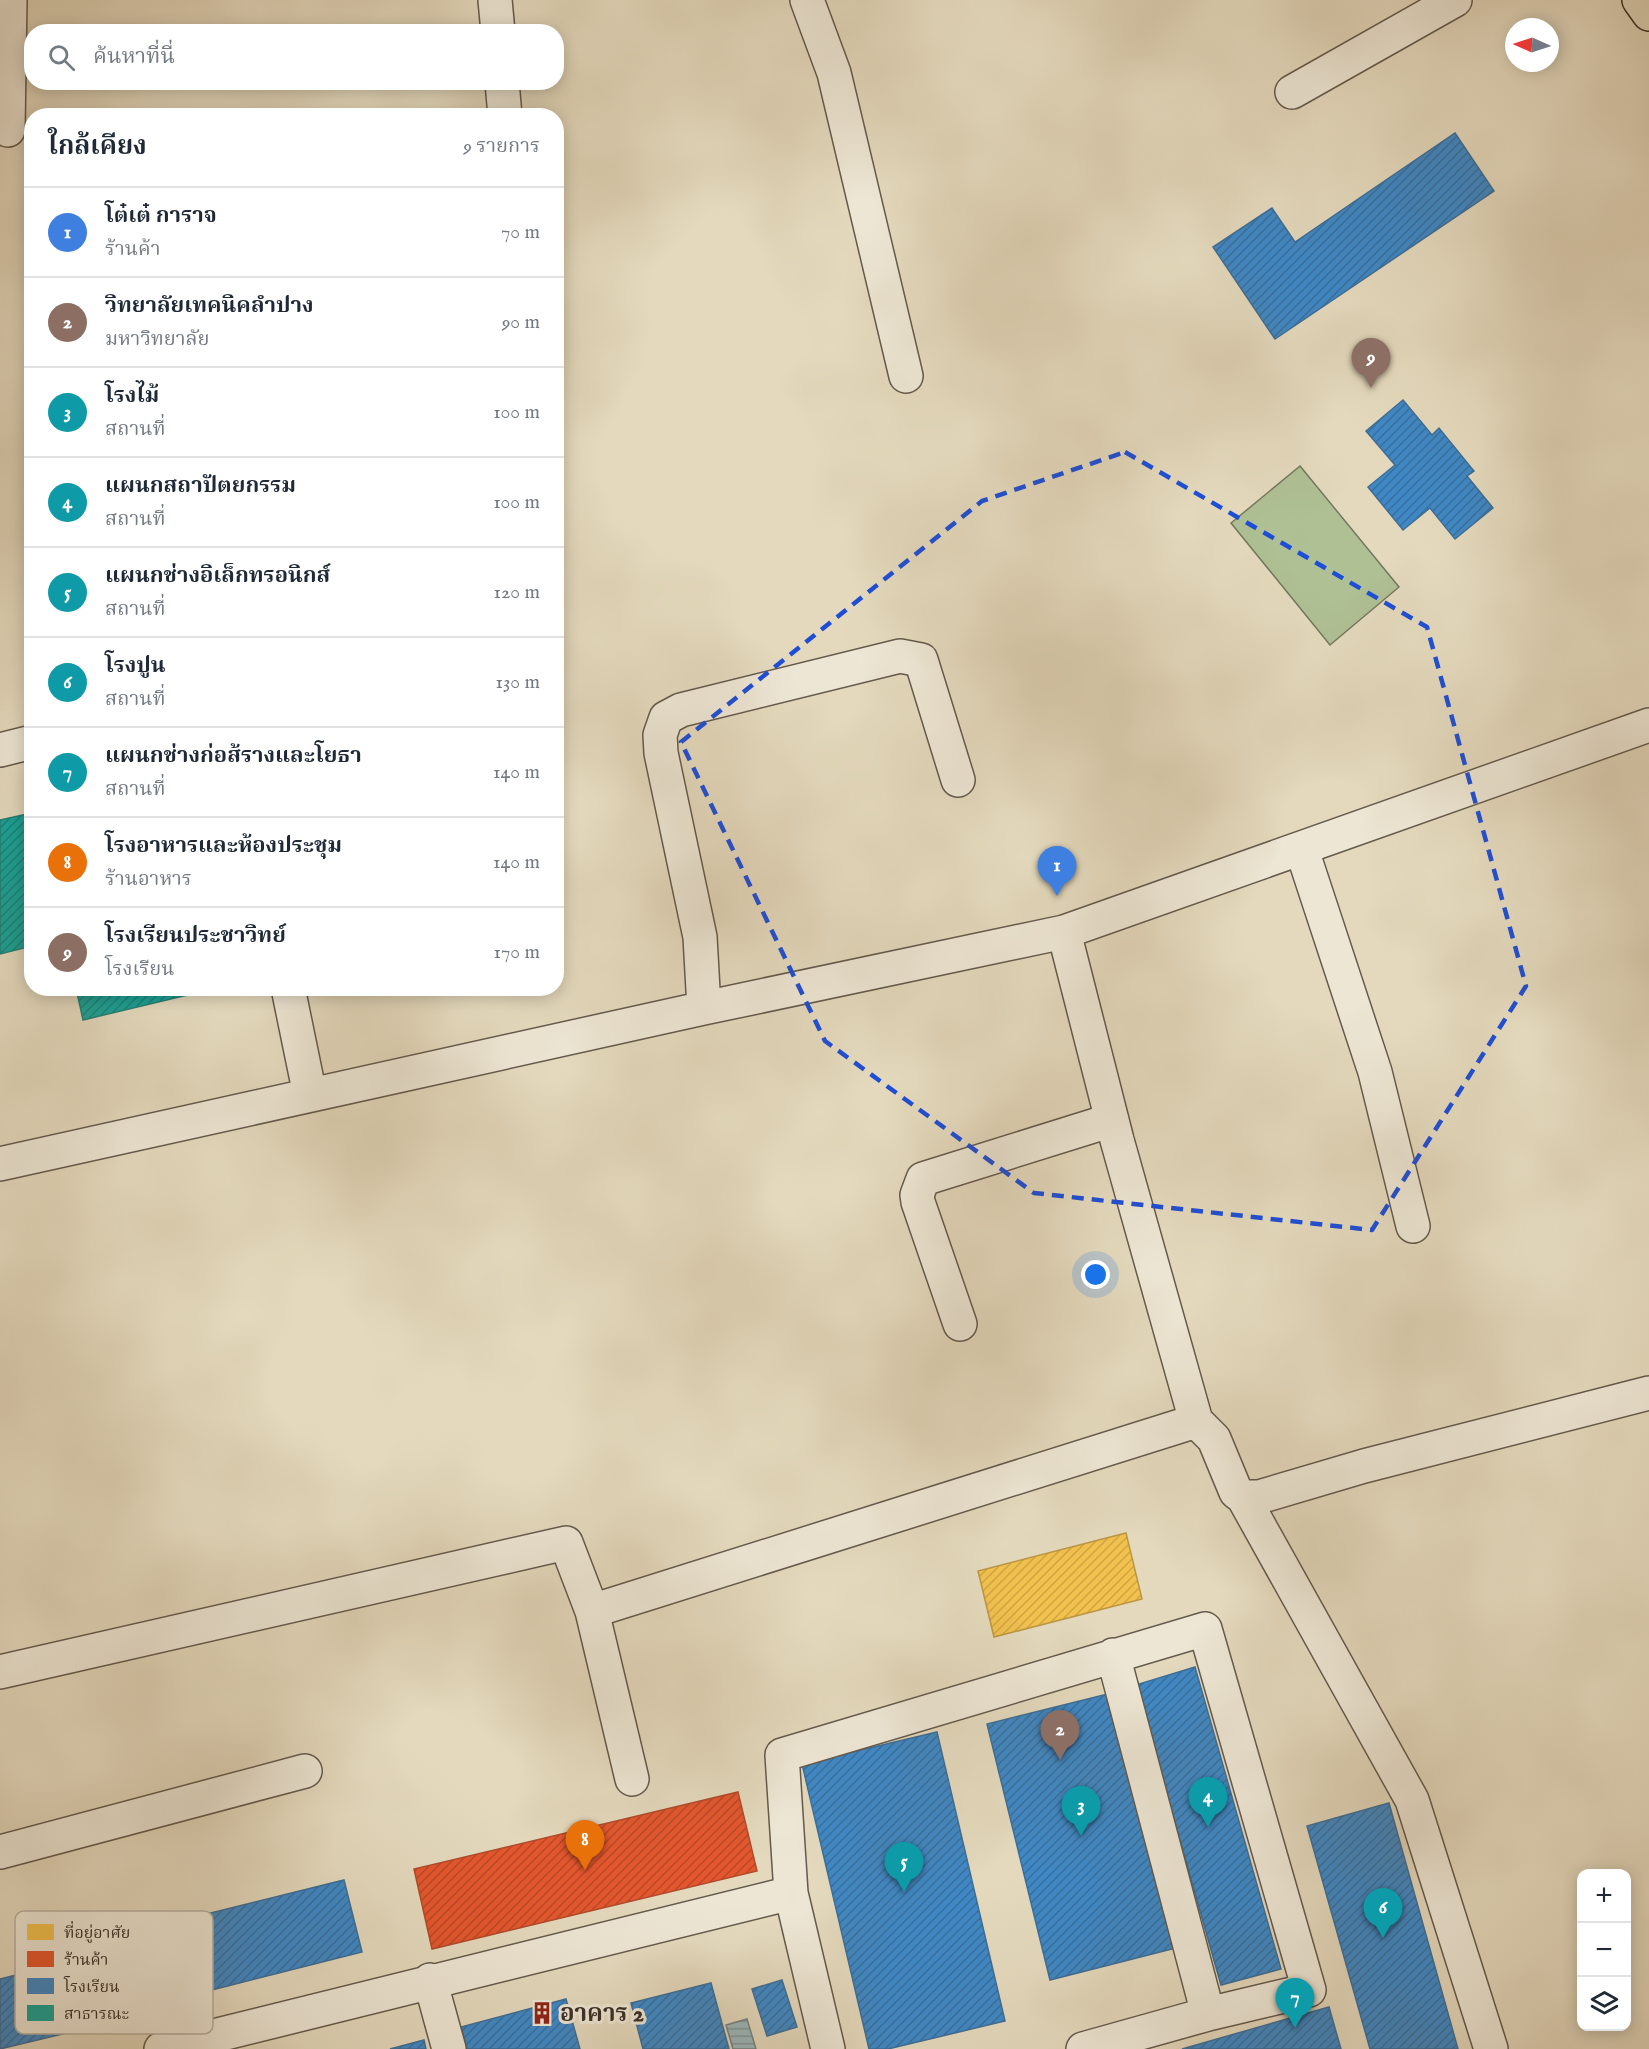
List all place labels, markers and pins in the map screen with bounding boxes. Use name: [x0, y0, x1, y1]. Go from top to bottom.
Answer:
pin: 9: [1352, 338, 1390, 388]
pin: 1: [1038, 846, 1076, 896]
pin: 2: [1040, 1710, 1080, 1760]
pin: 4: [1188, 1778, 1228, 1827]
pin: 3: [1062, 1786, 1100, 1836]
pin: 8: [566, 1820, 604, 1870]
pin: 5: [884, 1842, 924, 1892]
pin: 6: [1364, 1888, 1402, 1938]
pin: 7: [1276, 1978, 1314, 2028]
place label: อาคาร 2: [560, 1999, 644, 2030]
building icon: อาคาร 2: [529, 2000, 555, 2026]

